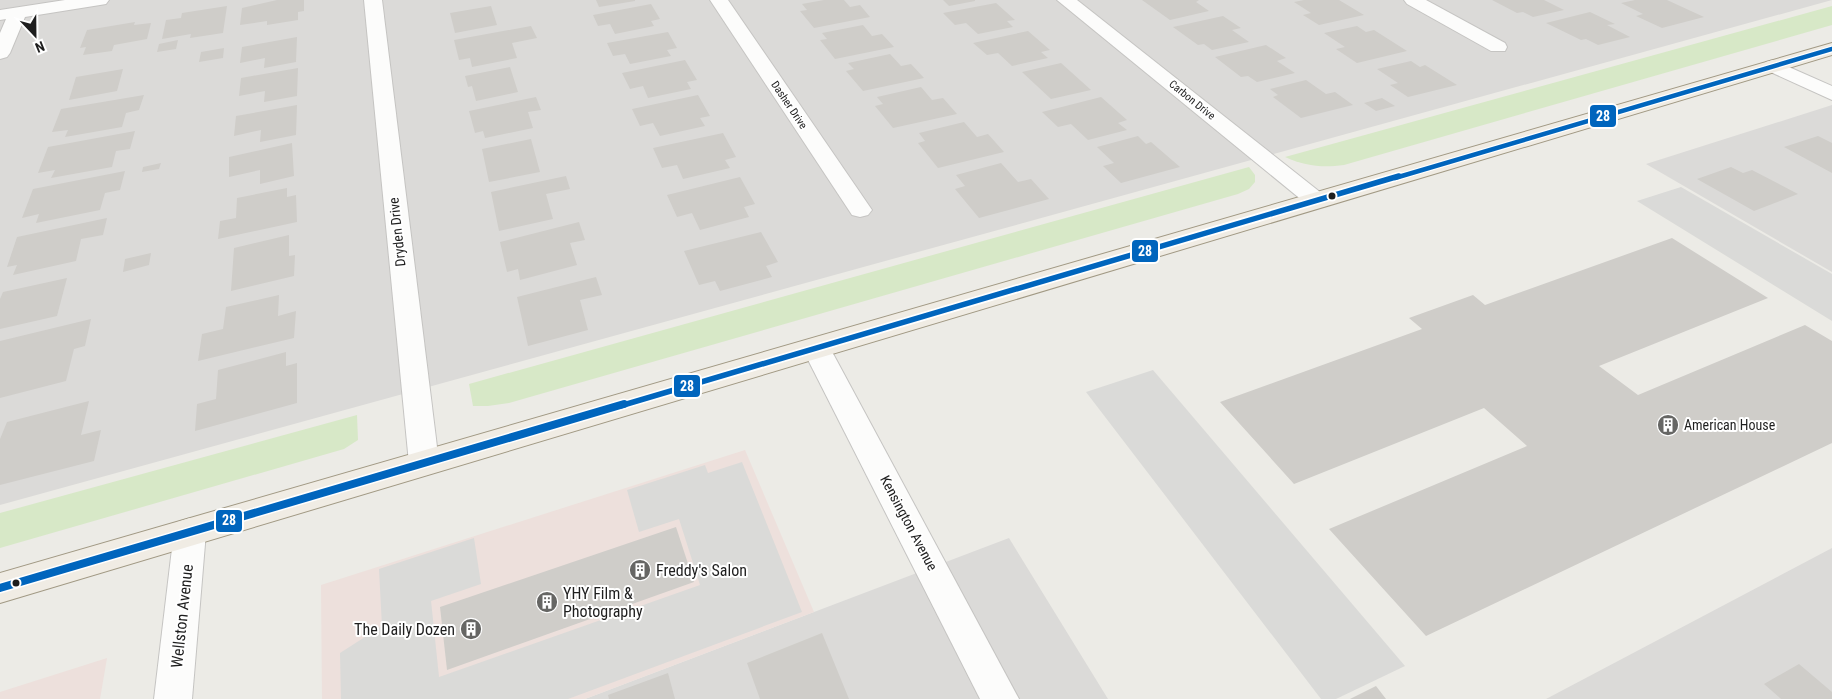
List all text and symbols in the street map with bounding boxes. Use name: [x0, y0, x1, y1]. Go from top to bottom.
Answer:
north arrow: [10, 10, 60, 60]
text: N: [33, 38, 47, 56]
street label: Carbon Drive: [1166, 77, 1218, 123]
street label: Dasher Drive: [768, 79, 810, 131]
line badge: 28: [1589, 104, 1617, 128]
text: 28: [1596, 108, 1610, 124]
unlabelled marker: [1327, 191, 1337, 201]
street label: Dryden Drive: [385, 196, 409, 267]
line badge: 28: [1131, 239, 1159, 263]
text: 28: [1138, 243, 1152, 259]
line badge: 28: [673, 374, 701, 398]
text: 28: [680, 378, 694, 394]
building icon: American House: [1656, 413, 1680, 437]
place label: American House: [1684, 417, 1776, 433]
street label: Kensington Avenue: [877, 473, 941, 574]
line badge: 28: [215, 509, 243, 533]
text: 28: [222, 512, 236, 528]
building icon: Freddy's Salon: [628, 558, 652, 582]
place label: Freddy's Salon: [656, 561, 747, 580]
street label: Wellston Avenue: [167, 563, 197, 669]
unlabelled marker: [11, 578, 21, 588]
place label: YHY Film & Photography: [563, 584, 643, 621]
building icon: YHY Film & Photography: [535, 590, 559, 614]
building icon: The Daily Dozen: [459, 617, 483, 641]
place label: The Daily Dozen: [354, 620, 455, 639]

